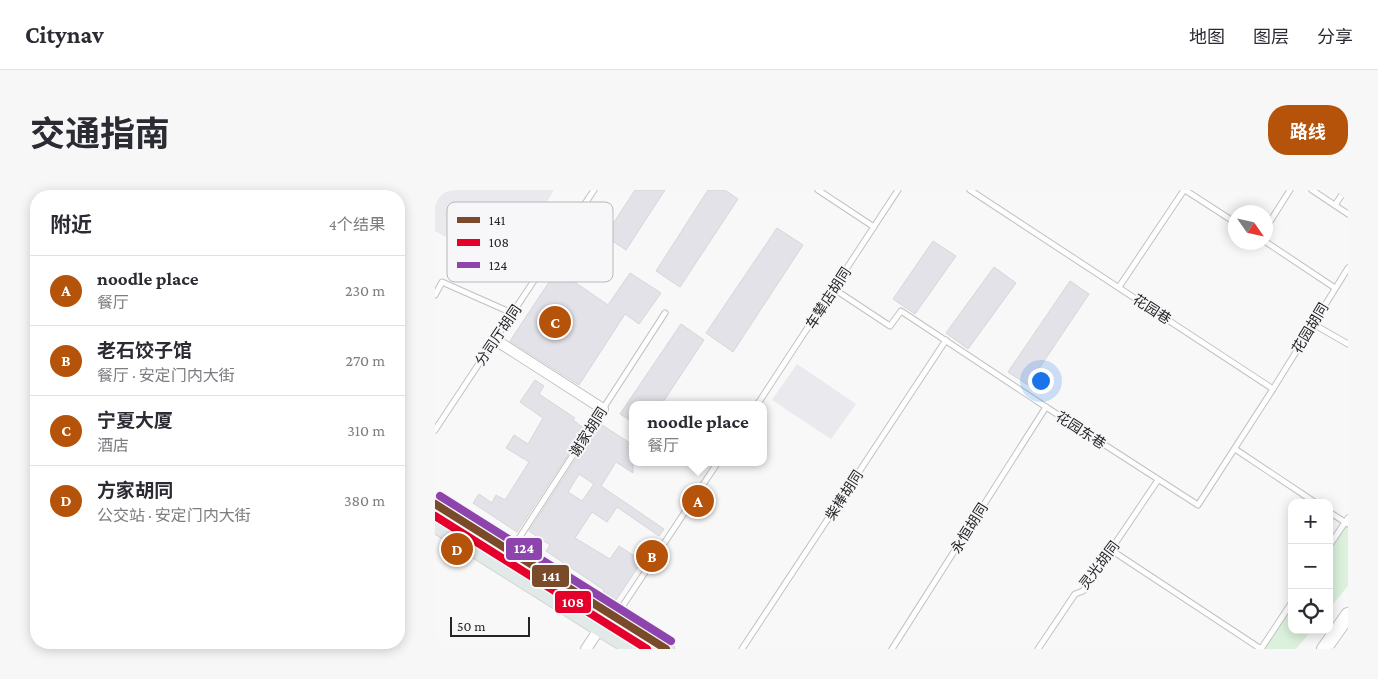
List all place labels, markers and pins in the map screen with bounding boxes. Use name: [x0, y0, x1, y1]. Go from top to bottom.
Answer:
pin: C: [539, 303, 571, 341]
pin: A: [682, 482, 714, 520]
pin: D: [441, 530, 473, 568]
pin: B: [636, 537, 668, 575]

